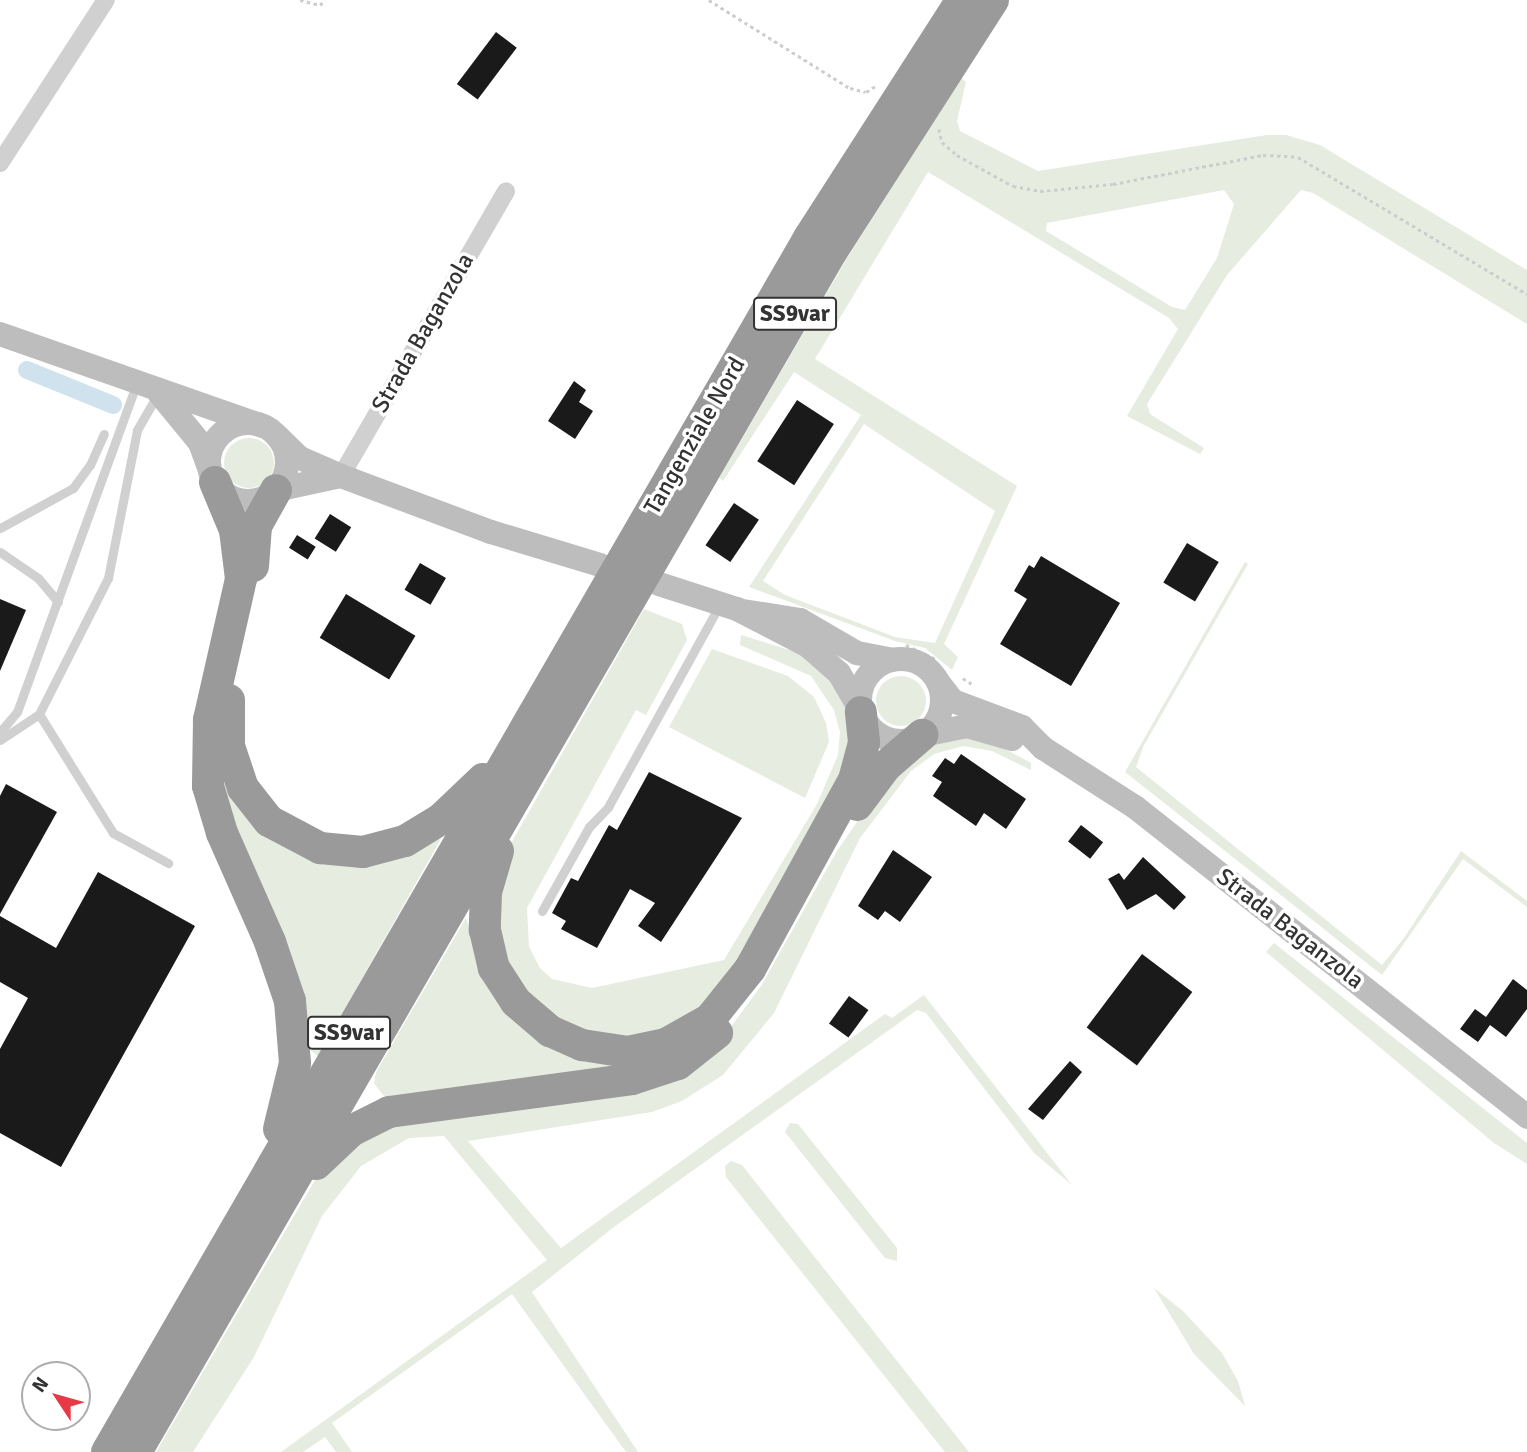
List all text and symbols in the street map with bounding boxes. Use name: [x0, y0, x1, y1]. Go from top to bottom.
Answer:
street label: Strada Baganzola: [366, 248, 480, 418]
road number: SS9var: [753, 294, 837, 334]
street label: Tangenziale Nord: [638, 352, 752, 520]
street label: Strada Baganzola: [1211, 862, 1369, 996]
road number: SS9var: [307, 1014, 391, 1052]
north arrow: [21, 1361, 91, 1431]
text: N: [27, 1372, 54, 1397]

